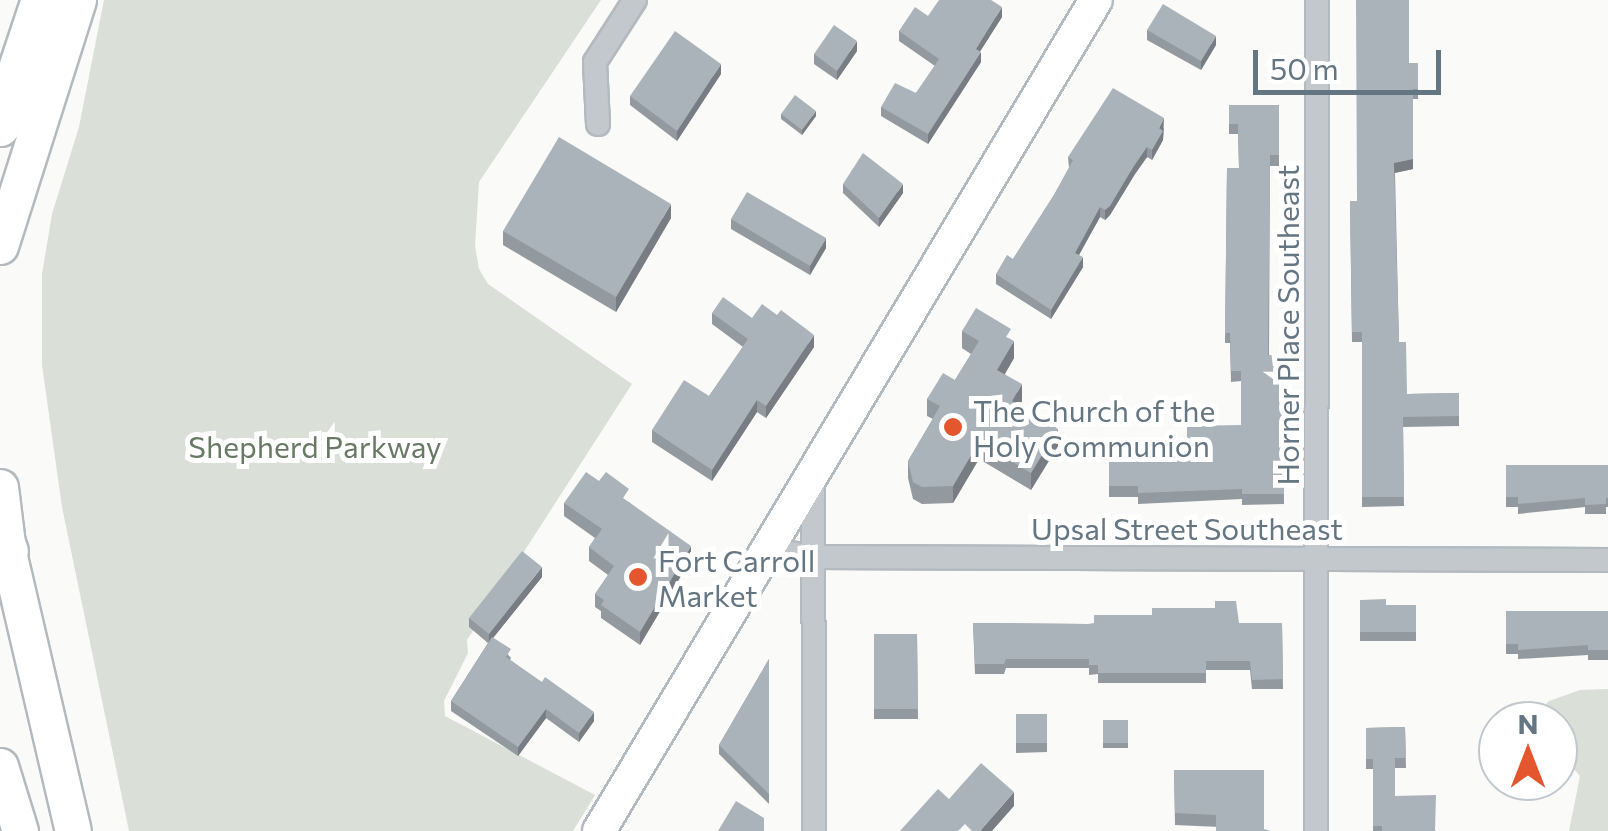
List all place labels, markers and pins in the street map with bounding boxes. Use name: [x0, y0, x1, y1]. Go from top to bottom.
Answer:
place label: The Church of the Holy Communion: [973, 392, 1215, 462]
marker: The Church of the Holy Communion: [942, 416, 964, 438]
place label: Fort Carroll Market: [658, 542, 815, 612]
marker: Fort Carroll Market: [627, 566, 649, 588]

